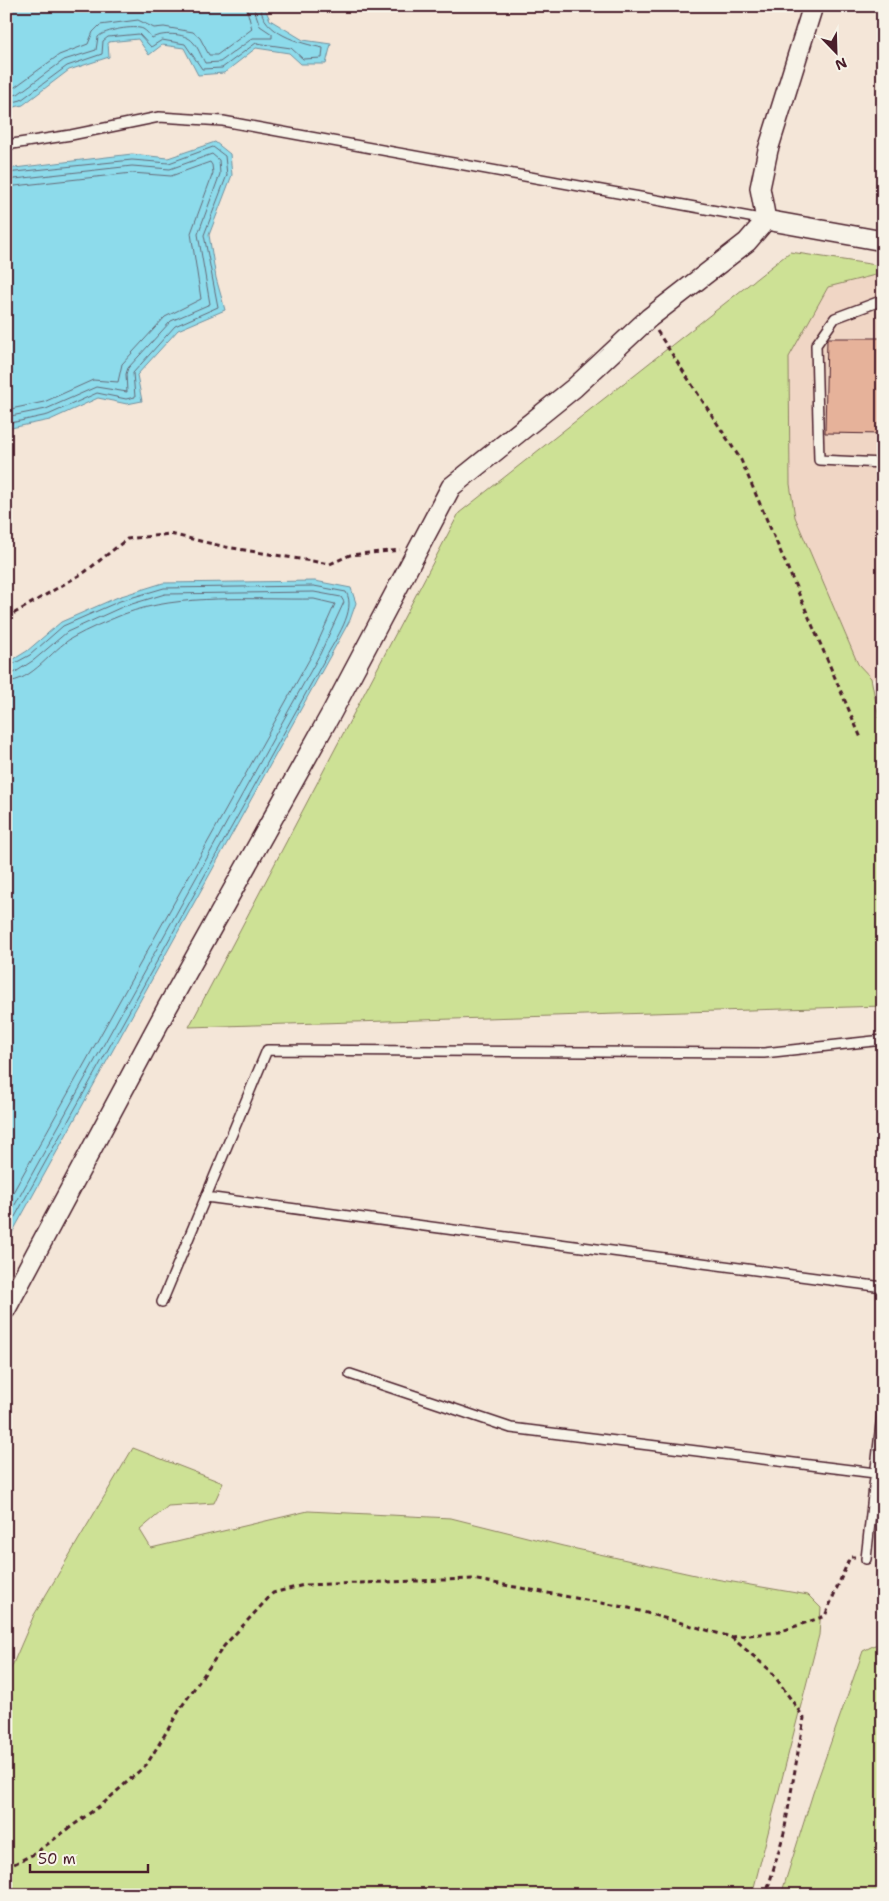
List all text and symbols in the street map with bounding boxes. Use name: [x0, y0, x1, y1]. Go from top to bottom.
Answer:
north arrow: [812, 28, 862, 78]
text: N: [832, 54, 850, 74]
scale bar: [30, 1841, 148, 1873]
text: 50 m: [38, 1849, 76, 1869]

